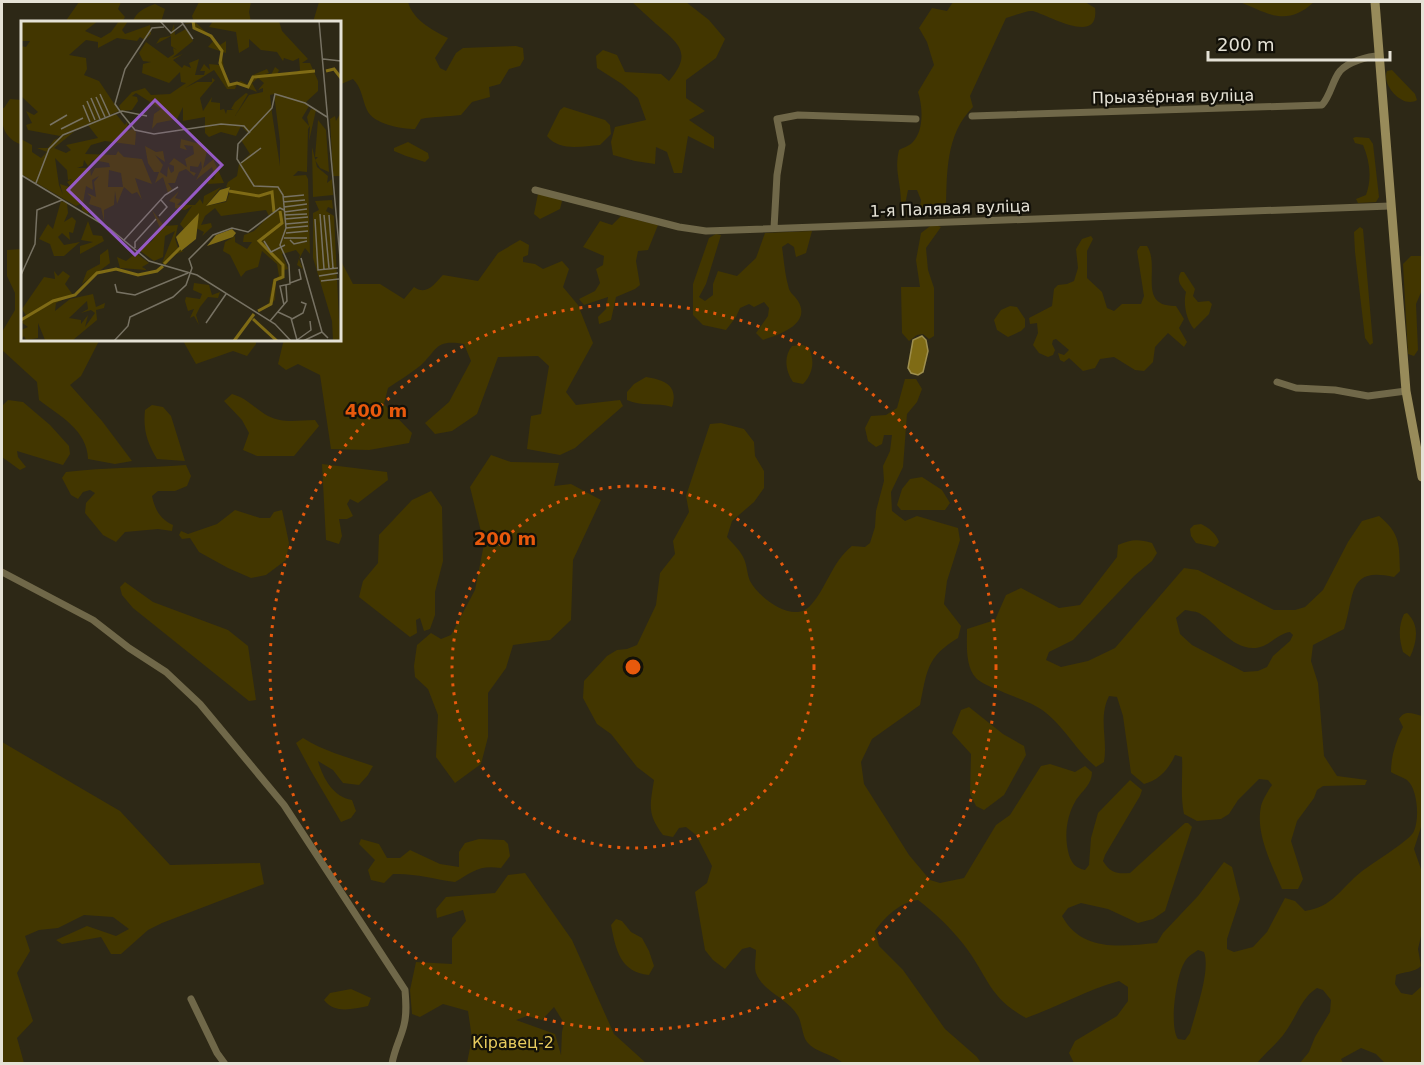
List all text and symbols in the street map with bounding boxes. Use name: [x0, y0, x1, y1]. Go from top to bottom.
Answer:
inset map: [21, 21, 340, 340]
scale bar: [1208, 24, 1390, 62]
text: 200 m: [1217, 34, 1275, 55]
street label: Прыазёрная вуліца: [1092, 86, 1254, 107]
street label: 1-я Палявая вуліца: [869, 196, 1031, 221]
text: 400 m: [345, 400, 407, 421]
text: 200 m: [474, 528, 536, 549]
centre of rings: [623, 657, 643, 677]
park label: Кіравец-2: [472, 1033, 554, 1052]

